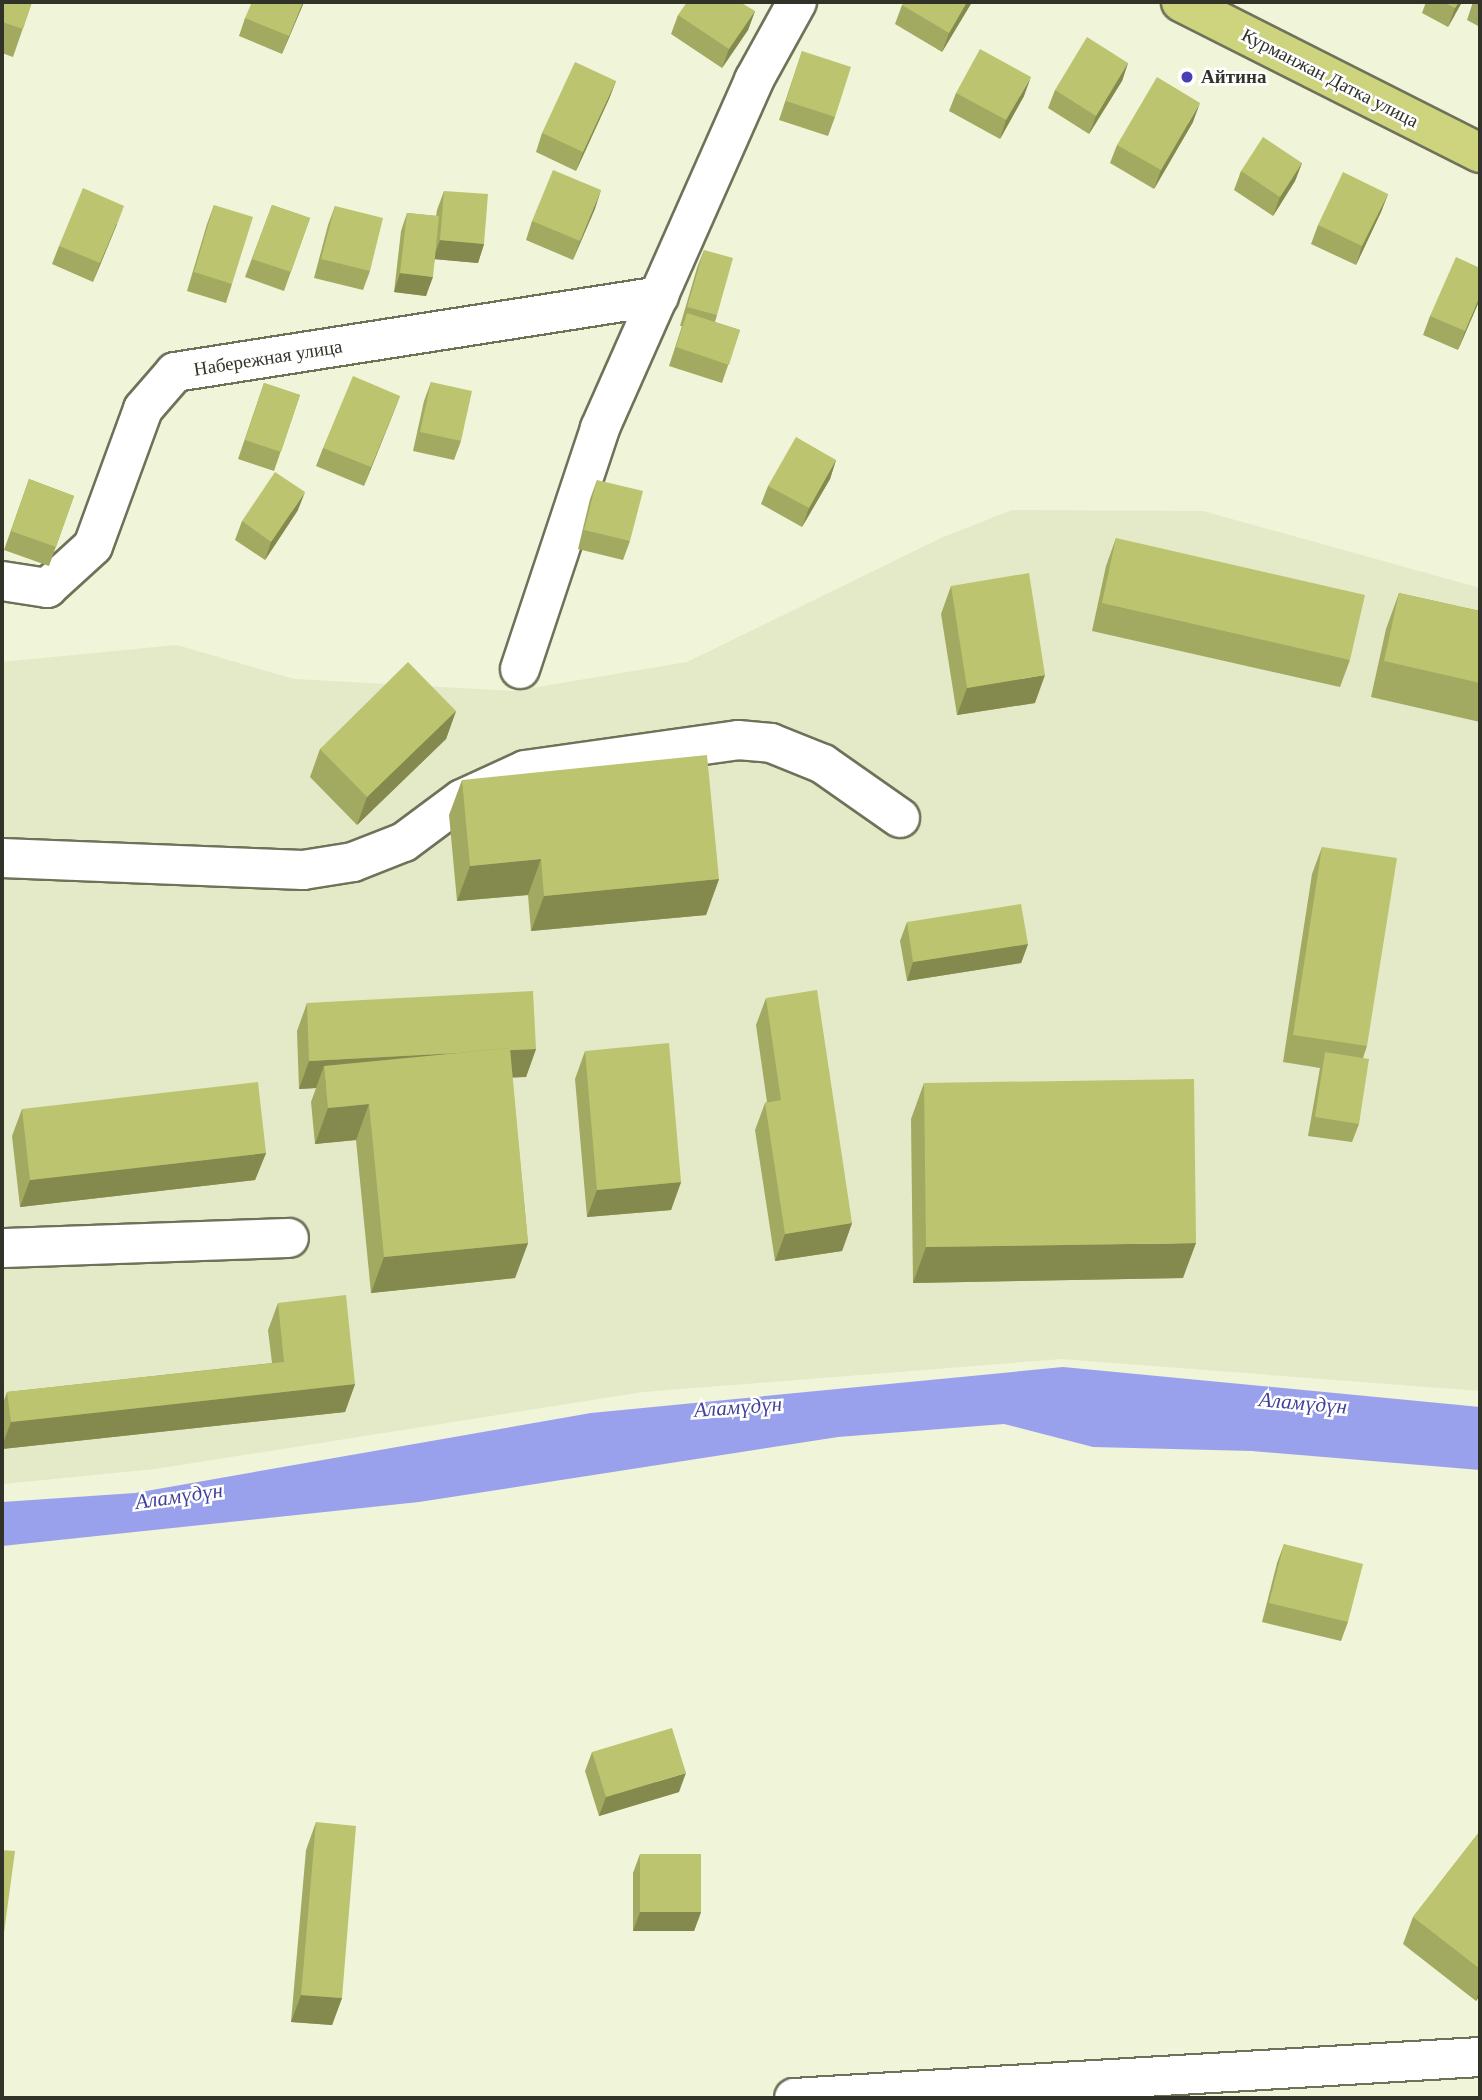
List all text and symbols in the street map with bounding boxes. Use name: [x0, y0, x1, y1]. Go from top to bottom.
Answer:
street label: Курманжан Датка улица: [1238, 24, 1422, 132]
place label: Айтина: [1201, 66, 1266, 88]
marker: Айтина: [1179, 69, 1195, 85]
street label: Набережная улица: [192, 335, 344, 381]
water label: Аламүдүн: [1258, 1387, 1348, 1419]
water label: Аламүдүн: [693, 1391, 783, 1423]
water label: Аламүдүн: [134, 1477, 224, 1515]

